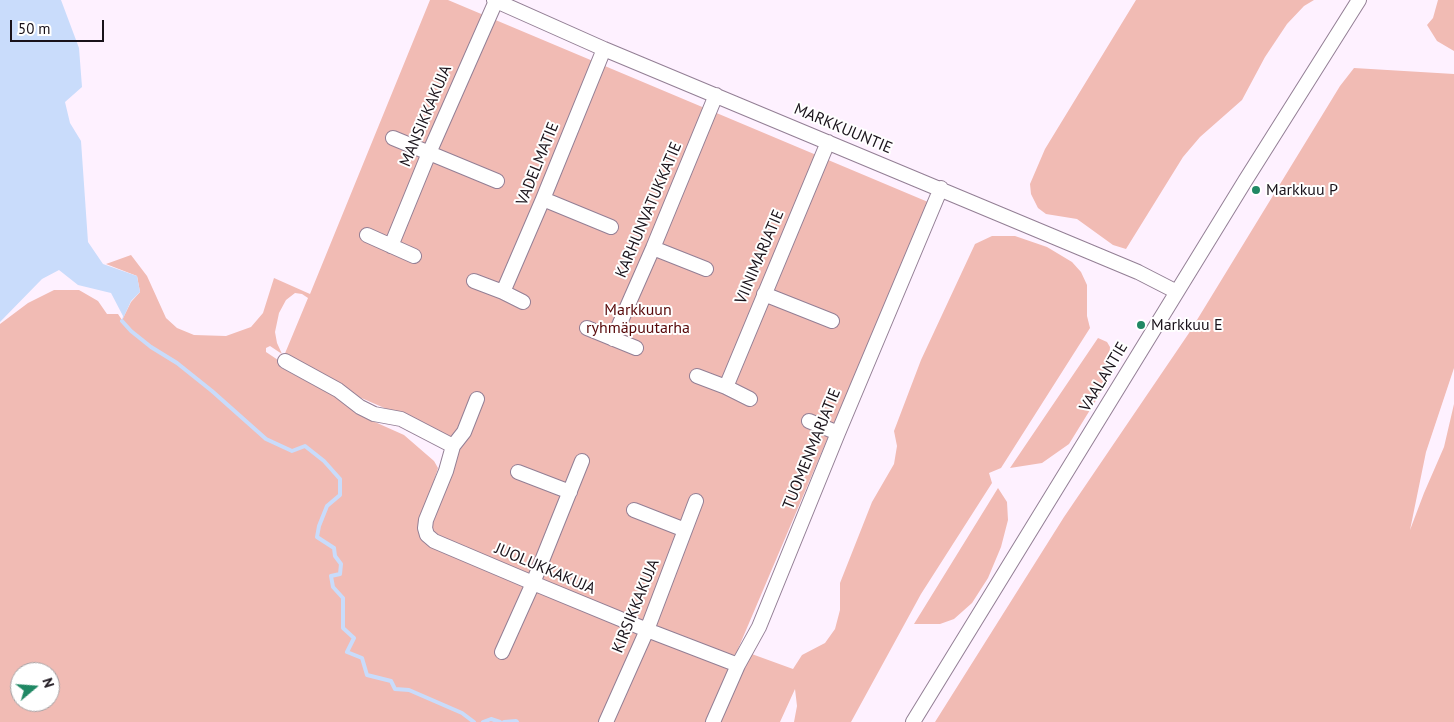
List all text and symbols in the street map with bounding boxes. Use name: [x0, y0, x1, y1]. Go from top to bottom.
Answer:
scale bar: [12, 10, 106, 42]
text: 50 m: [18, 19, 51, 38]
street label: MANSIKKAKUJA: [396, 62, 456, 170]
street label: MARKKUUNTIE: [791, 100, 895, 158]
street label: VADELMATIE: [513, 120, 563, 208]
street label: KARHUNVATUKKATIE: [612, 139, 686, 281]
place label: Markkuu P: [1266, 180, 1338, 200]
marker: Markkuu P: [1250, 184, 1262, 196]
street label: VIINIMARJATIE: [732, 207, 788, 307]
park label: Markkuun ryhmäpuutarha: [586, 300, 690, 338]
place label: Markkuu E: [1151, 315, 1222, 335]
marker: Markkuu E: [1135, 319, 1147, 331]
street label: VAALANTIE: [1076, 339, 1132, 415]
street label: TUOMENMARJATIE: [779, 386, 845, 512]
street label: JUOLUKKAKUJA: [492, 539, 598, 599]
street label: KIRSIKKAKUJA: [608, 556, 664, 656]
north arrow: [10, 662, 60, 712]
text: N: [38, 676, 58, 690]

